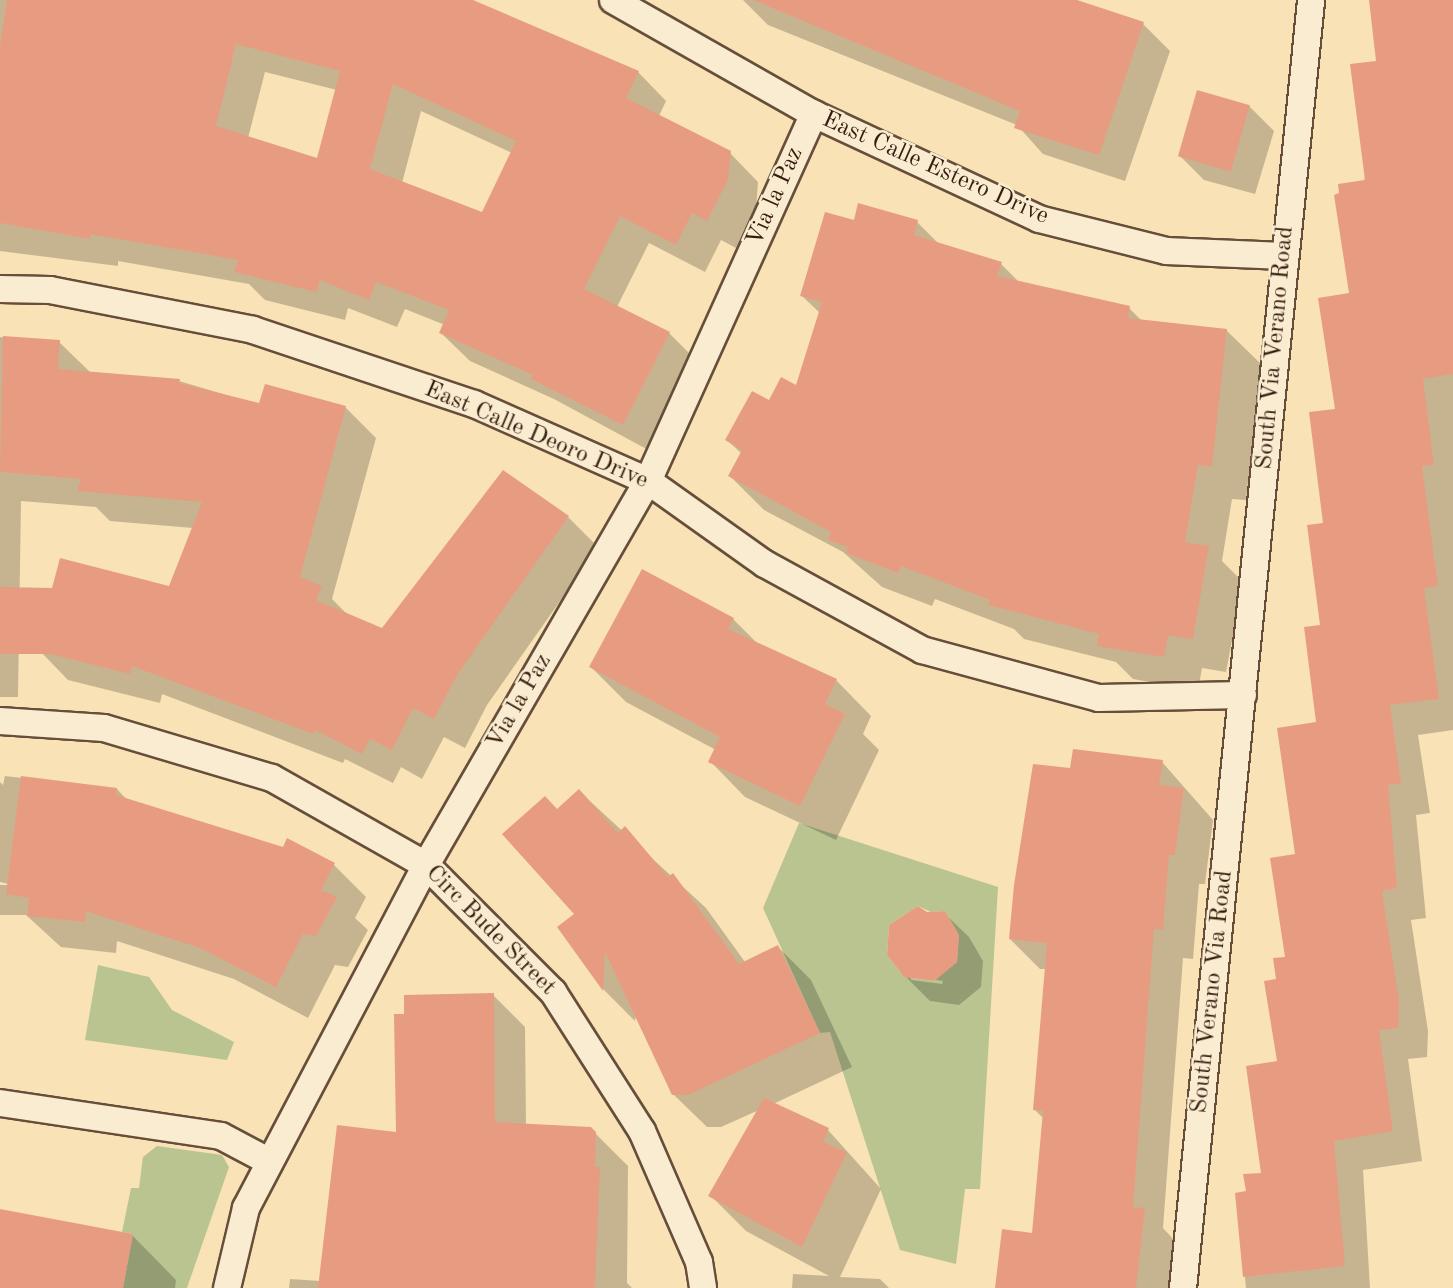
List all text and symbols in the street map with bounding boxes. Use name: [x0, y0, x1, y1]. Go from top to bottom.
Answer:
street label: East Calle Estero Drive: [817, 106, 1053, 232]
street label: Via la Paz: [741, 143, 811, 251]
street label: South Via Verano Road: [1251, 225, 1301, 471]
street label: East Calle Deoro Drive: [420, 376, 652, 496]
street label: Via la Paz: [481, 649, 559, 755]
street label: Circ Bude Street: [419, 860, 561, 1002]
street label: South Verano Via Road: [1186, 869, 1240, 1115]

